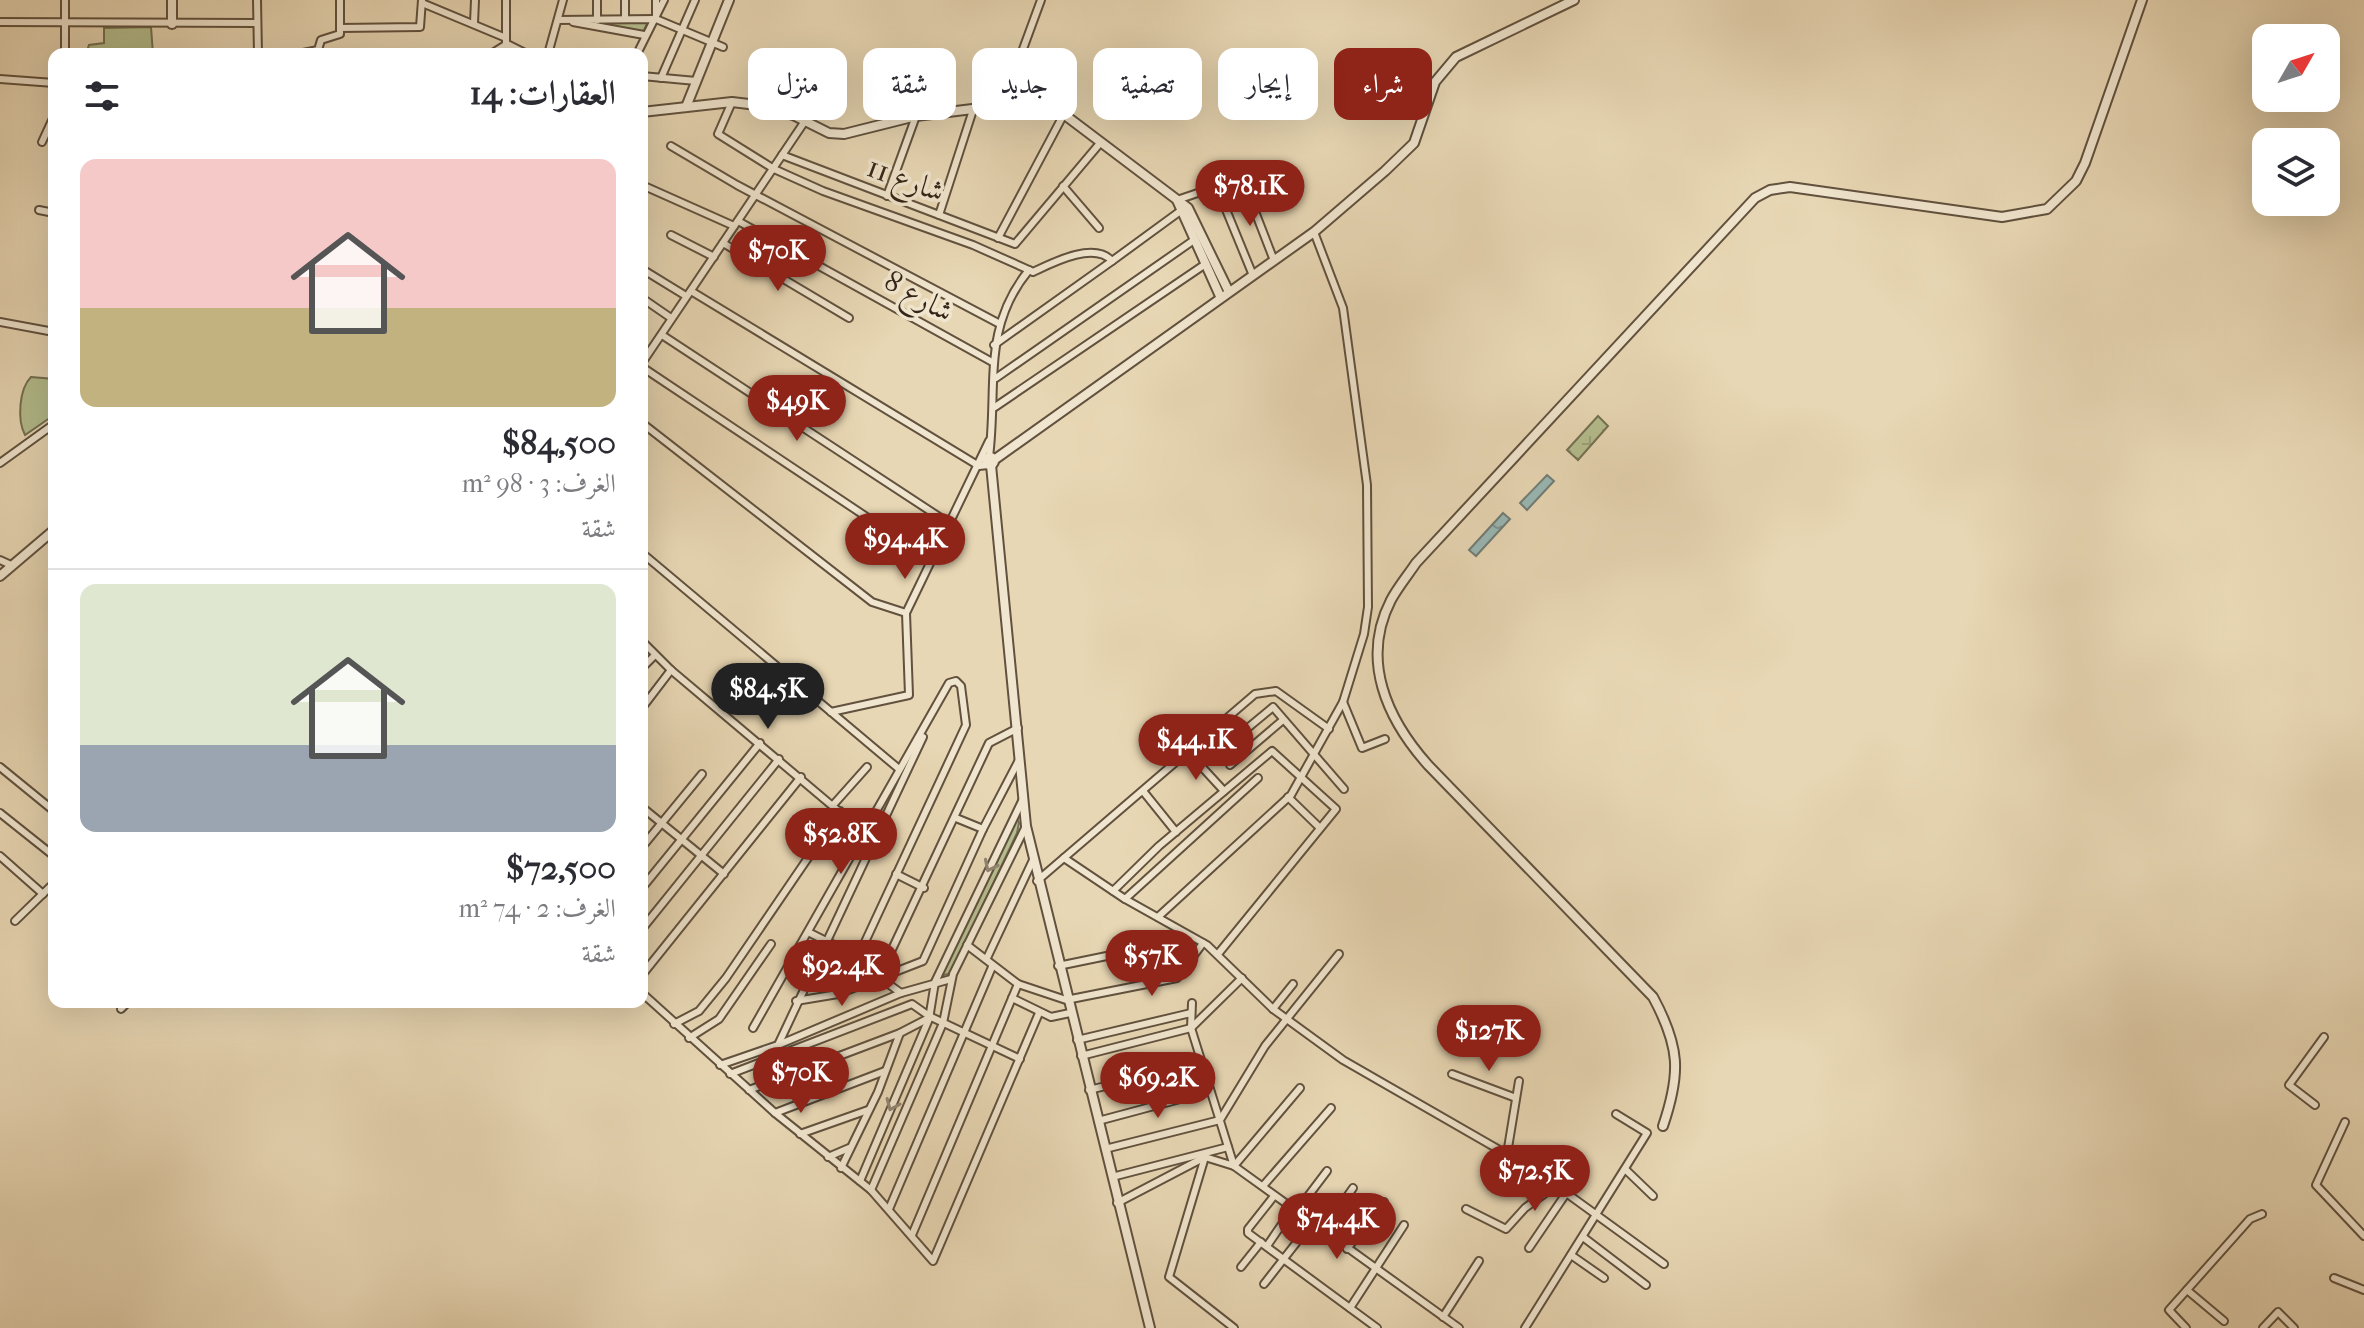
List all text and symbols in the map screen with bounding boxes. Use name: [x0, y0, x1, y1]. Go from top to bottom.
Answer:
north arrow: [2252, 24, 2340, 112]
map controls: [2252, 24, 2340, 216]
chip: منزل: [748, 48, 847, 120]
chip: شقة: [863, 48, 956, 120]
chip: جديد: [972, 48, 1077, 120]
chip: تصفية: [1093, 48, 1202, 120]
chip: إيجار: [1218, 48, 1318, 120]
chip: شراء: [1334, 48, 1432, 120]
text: العقارات: 14: [469, 73, 616, 113]
icon: filters: [80, 74, 124, 118]
button: layers: [2252, 128, 2340, 216]
street label: شارع 11: [860, 149, 949, 216]
pin: $78.1K: [1185, 160, 1315, 228]
text: $78.1K: [1213, 170, 1287, 201]
icon: home: [276, 211, 420, 355]
pin: $70K: [731, 225, 825, 293]
text: $70K: [748, 235, 808, 266]
street label: شارع 8: [875, 263, 959, 336]
pin: $49K: [750, 375, 844, 443]
text: $49K: [766, 385, 828, 416]
text: $84,500: [502, 423, 616, 463]
text: الغرف: 3 · 98 m²: [462, 468, 616, 499]
text: شقة: [582, 513, 616, 544]
pin: $94.4K: [840, 513, 970, 581]
text: $94.4K: [863, 523, 947, 554]
icon: home: [276, 636, 420, 780]
pin: $84.5K: [703, 663, 833, 731]
text: $84.5K: [729, 673, 807, 704]
pin: $44.1K: [1131, 714, 1261, 782]
text: $44.1K: [1156, 724, 1236, 755]
pin: $52.8K: [776, 808, 906, 876]
text: $52.8K: [803, 818, 879, 849]
text: $72,500: [506, 848, 616, 888]
one-way arrow: [984, 858, 1000, 873]
text: الغرف: 2 · 74 m²: [458, 893, 616, 924]
pin: $57K: [1105, 930, 1199, 998]
text: شقة: [582, 938, 616, 969]
pin: $92.4K: [777, 940, 907, 1008]
text: $57K: [1124, 940, 1181, 971]
text: $92.4K: [801, 950, 883, 981]
pin: $127K: [1433, 1005, 1545, 1073]
text: $127K: [1455, 1015, 1523, 1046]
pin: $70K: [754, 1047, 848, 1115]
pin: $69.2K: [1093, 1052, 1223, 1120]
text: $70K: [771, 1057, 831, 1088]
text: $69.2K: [1118, 1062, 1198, 1093]
one-way arrow: [885, 1097, 901, 1112]
pin: $72.5K: [1470, 1145, 1600, 1213]
text: $72.5K: [1498, 1155, 1572, 1186]
pin: $74.4K: [1272, 1193, 1402, 1261]
text: $74.4K: [1296, 1203, 1378, 1234]

